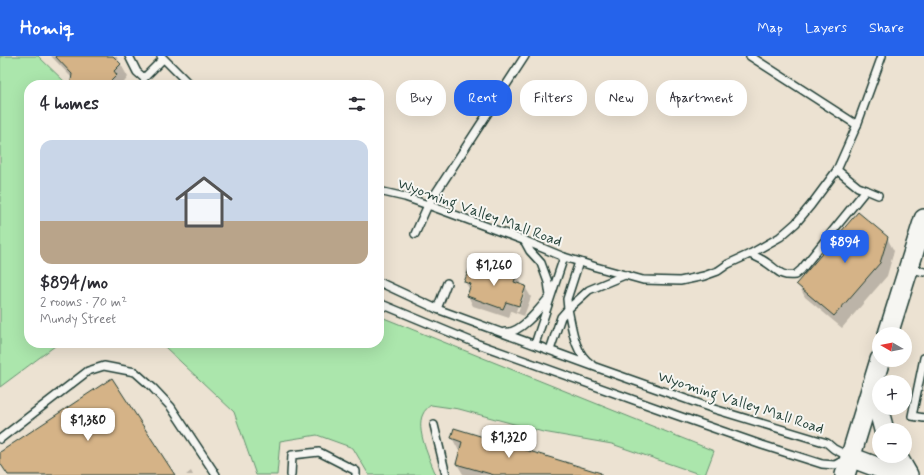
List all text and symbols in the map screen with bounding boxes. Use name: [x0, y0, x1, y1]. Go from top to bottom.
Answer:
text: Homiq: [20, 16, 74, 41]
text: Map: [757, 19, 783, 37]
text: Layers: [805, 19, 847, 37]
text: Share: [869, 19, 904, 37]
chip: Buy: [396, 80, 446, 116]
chip: Rent: [454, 80, 512, 116]
chip: Filters: [520, 80, 587, 116]
chip: New: [595, 80, 648, 116]
chip: Apartment: [656, 80, 747, 116]
text: 4 homes: [40, 93, 99, 115]
icon: filters: [346, 93, 368, 115]
icon: home: [168, 166, 240, 238]
street label: Wyoming Valley Mall Road: [394, 174, 565, 253]
pin: $894: [821, 230, 869, 264]
text: $894: [830, 234, 860, 251]
pin: $1,260: [461, 253, 527, 287]
text: $1,260: [476, 257, 512, 274]
text: $894/mo: [40, 272, 108, 294]
text: 2 rooms · 70 m²: [40, 294, 127, 311]
text: Mundy Street: [40, 311, 116, 328]
north arrow: [872, 327, 912, 367]
map controls: [872, 327, 912, 463]
street label: Wyoming Valley Mall Road: [655, 367, 826, 440]
button: +: [872, 375, 912, 415]
pin: $1,380: [55, 408, 121, 442]
text: $1,380: [70, 412, 106, 429]
button: −: [872, 423, 912, 463]
pin: $1,320: [476, 425, 542, 459]
text: $1,320: [491, 429, 527, 446]

